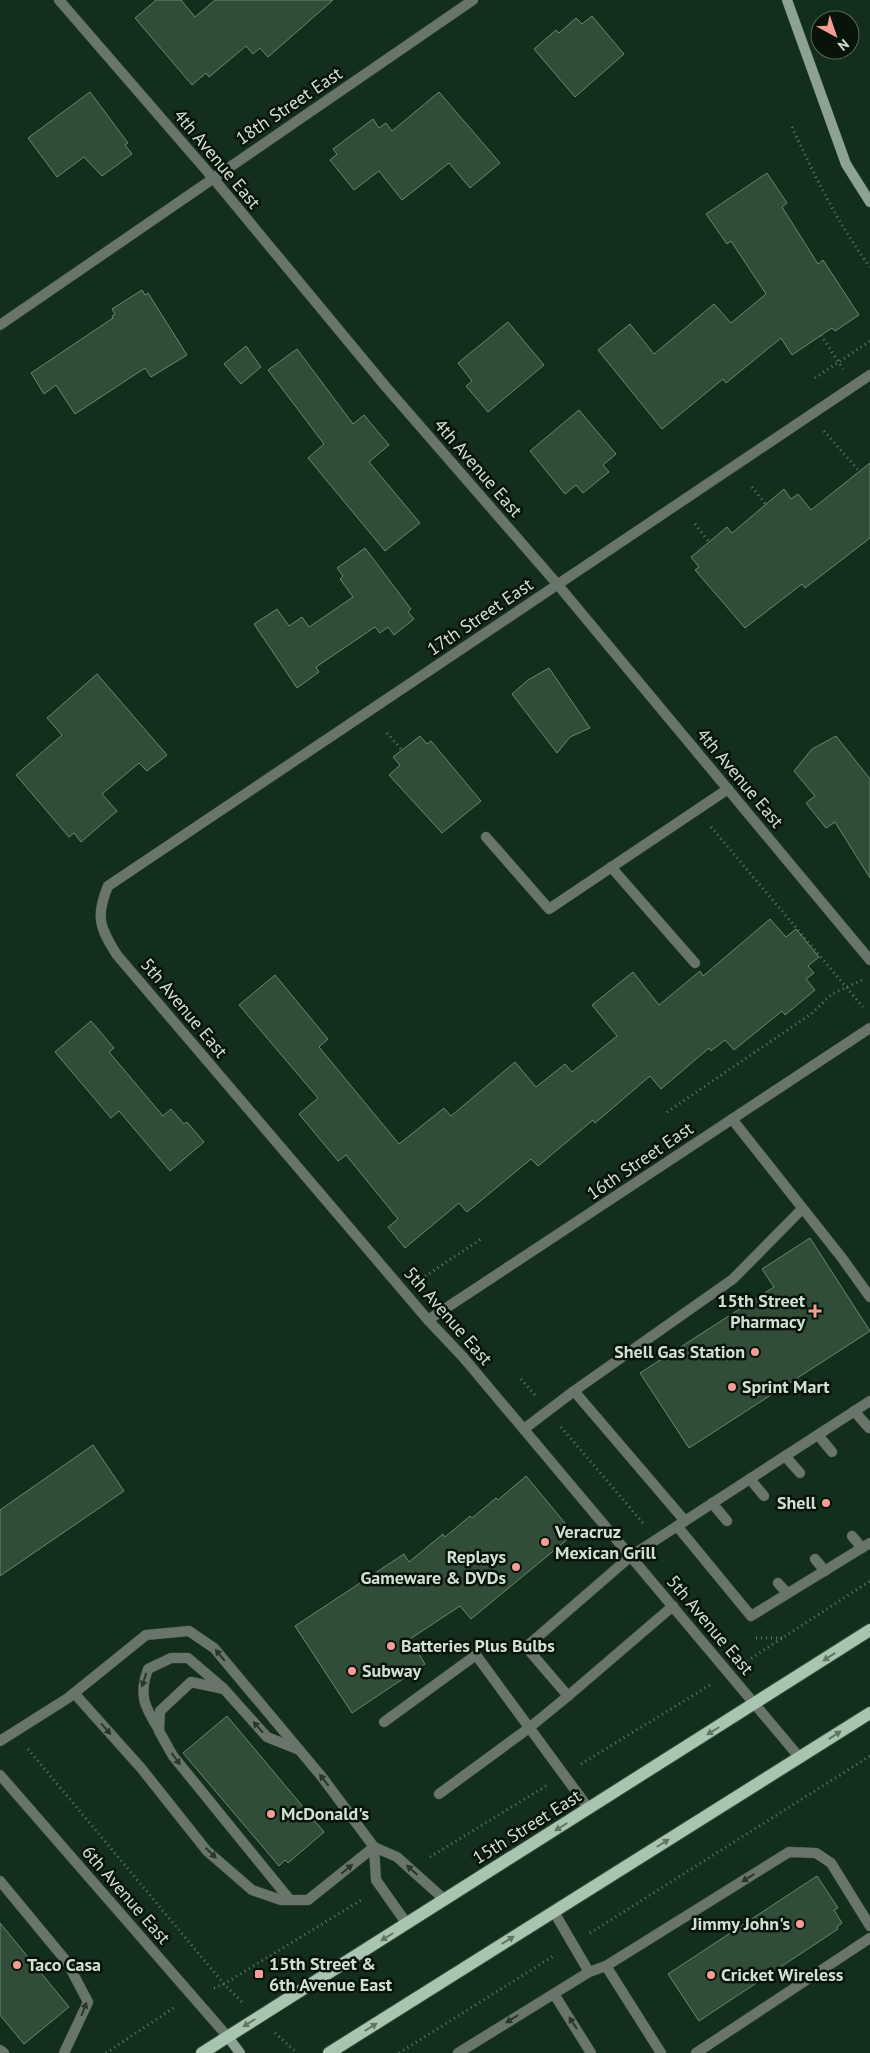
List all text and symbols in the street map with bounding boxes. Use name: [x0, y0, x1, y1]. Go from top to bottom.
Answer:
north arrow: [810, 10, 860, 60]
text: N: [834, 35, 853, 55]
street label: 18th Street East: [231, 62, 346, 150]
street label: 4th Avenue East: [169, 104, 266, 213]
street label: 4th Avenue East: [429, 414, 527, 522]
street label: 17th Street East: [422, 573, 537, 661]
street label: 4th Avenue East: [692, 723, 789, 832]
street label: 5th Avenue East: [136, 953, 233, 1062]
street label: 16th Street East: [582, 1117, 697, 1205]
street label: 5th Avenue East: [399, 1262, 497, 1370]
place label: 15th Street Pharmacy: [717, 1289, 806, 1333]
marker: 15th Street Pharmacy: [809, 1305, 821, 1317]
place label: Shell Gas Station: [614, 1340, 745, 1363]
marker: Shell Gas Station: [749, 1346, 761, 1358]
place label: Sprint Mart: [742, 1375, 830, 1398]
marker: Sprint Mart: [726, 1381, 738, 1393]
place label: Shell: [777, 1491, 817, 1514]
marker: Shell: [820, 1497, 832, 1509]
place label: Veracruz Mexican Grill: [554, 1520, 657, 1564]
marker: Veracruz Mexican Grill: [539, 1536, 551, 1548]
place label: Replays Gameware & DVDs: [360, 1545, 506, 1589]
marker: Replays Gameware & DVDs: [510, 1561, 522, 1573]
street label: 5th Avenue East: [662, 1570, 759, 1679]
place label: Batteries Plus Bulbs: [401, 1634, 555, 1657]
marker: Batteries Plus Bulbs: [385, 1640, 397, 1652]
one-way arrow: [215, 1649, 226, 1662]
one-way arrow: [822, 1652, 836, 1661]
place label: Subway: [362, 1659, 422, 1682]
marker: Subway: [346, 1665, 358, 1677]
one-way arrow: [140, 1673, 148, 1688]
one-way arrow: [252, 1722, 264, 1734]
one-way arrow: [101, 1723, 112, 1736]
one-way arrow: [707, 1726, 720, 1735]
one-way arrow: [828, 1730, 841, 1740]
one-way arrow: [171, 1752, 181, 1766]
one-way arrow: [319, 1773, 329, 1787]
street label: 15th Street East: [468, 1784, 585, 1869]
place label: McDonald's: [281, 1802, 369, 1825]
marker: McDonald's: [265, 1808, 277, 1820]
one-way arrow: [554, 1822, 568, 1831]
one-way arrow: [656, 1838, 670, 1847]
street label: 6th Avenue East: [77, 1841, 175, 1949]
one-way arrow: [205, 1847, 217, 1859]
one-way arrow: [340, 1863, 353, 1874]
one-way arrow: [405, 1865, 418, 1876]
one-way arrow: [741, 1873, 755, 1883]
place label: Jimmy John's: [691, 1912, 790, 1935]
marker: Jimmy John's: [794, 1918, 806, 1930]
one-way arrow: [380, 1932, 394, 1942]
one-way arrow: [502, 1936, 515, 1945]
place label: 15th Street & 6th Avenue East: [269, 1952, 393, 1996]
place label: Taco Casa: [27, 1953, 101, 1976]
marker: Taco Casa: [11, 1959, 23, 1971]
place label: Cricket Wireless: [721, 1963, 844, 1986]
marker: 15th Street & 6th Avenue East: [253, 1968, 265, 1980]
marker: Cricket Wireless: [705, 1969, 717, 1981]
one-way arrow: [80, 2001, 88, 2016]
one-way arrow: [506, 2015, 519, 2024]
one-way arrow: [568, 2017, 577, 2030]
one-way arrow: [243, 2019, 256, 2028]
one-way arrow: [364, 2022, 377, 2032]

